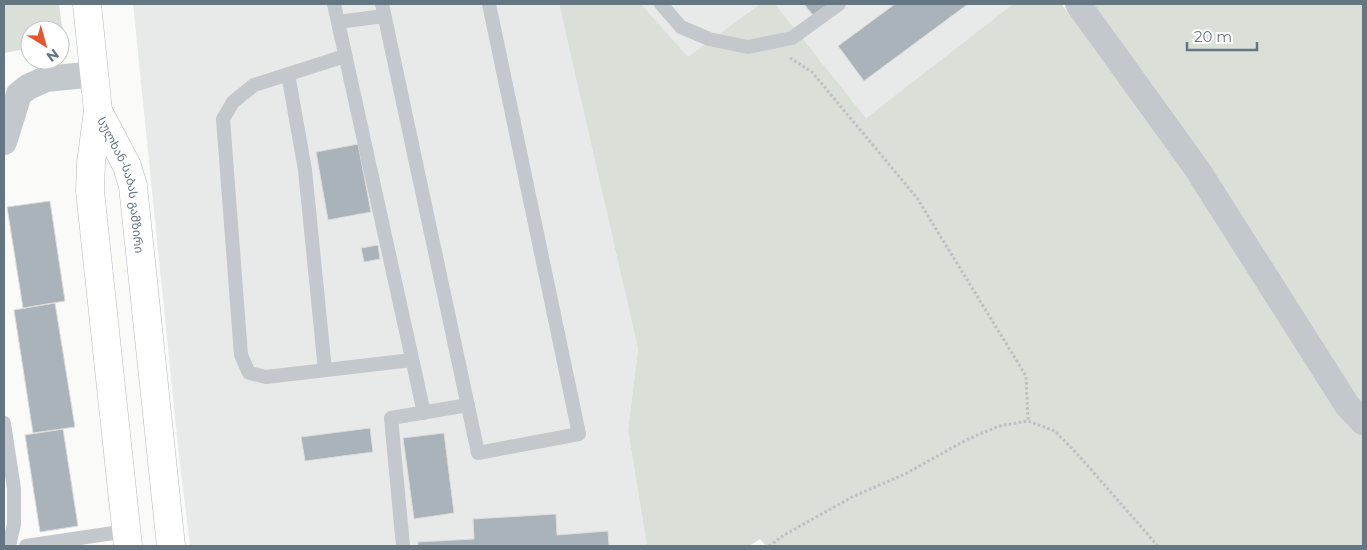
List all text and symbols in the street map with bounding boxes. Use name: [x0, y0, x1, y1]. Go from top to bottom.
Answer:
north arrow: [20, 20, 70, 70]
scale bar: [1187, 20, 1257, 52]
text: 20 m: [1194, 27, 1232, 46]
text: N: [43, 45, 63, 66]
street label: სულხან-საბას გამზირი: [95, 114, 148, 254]

